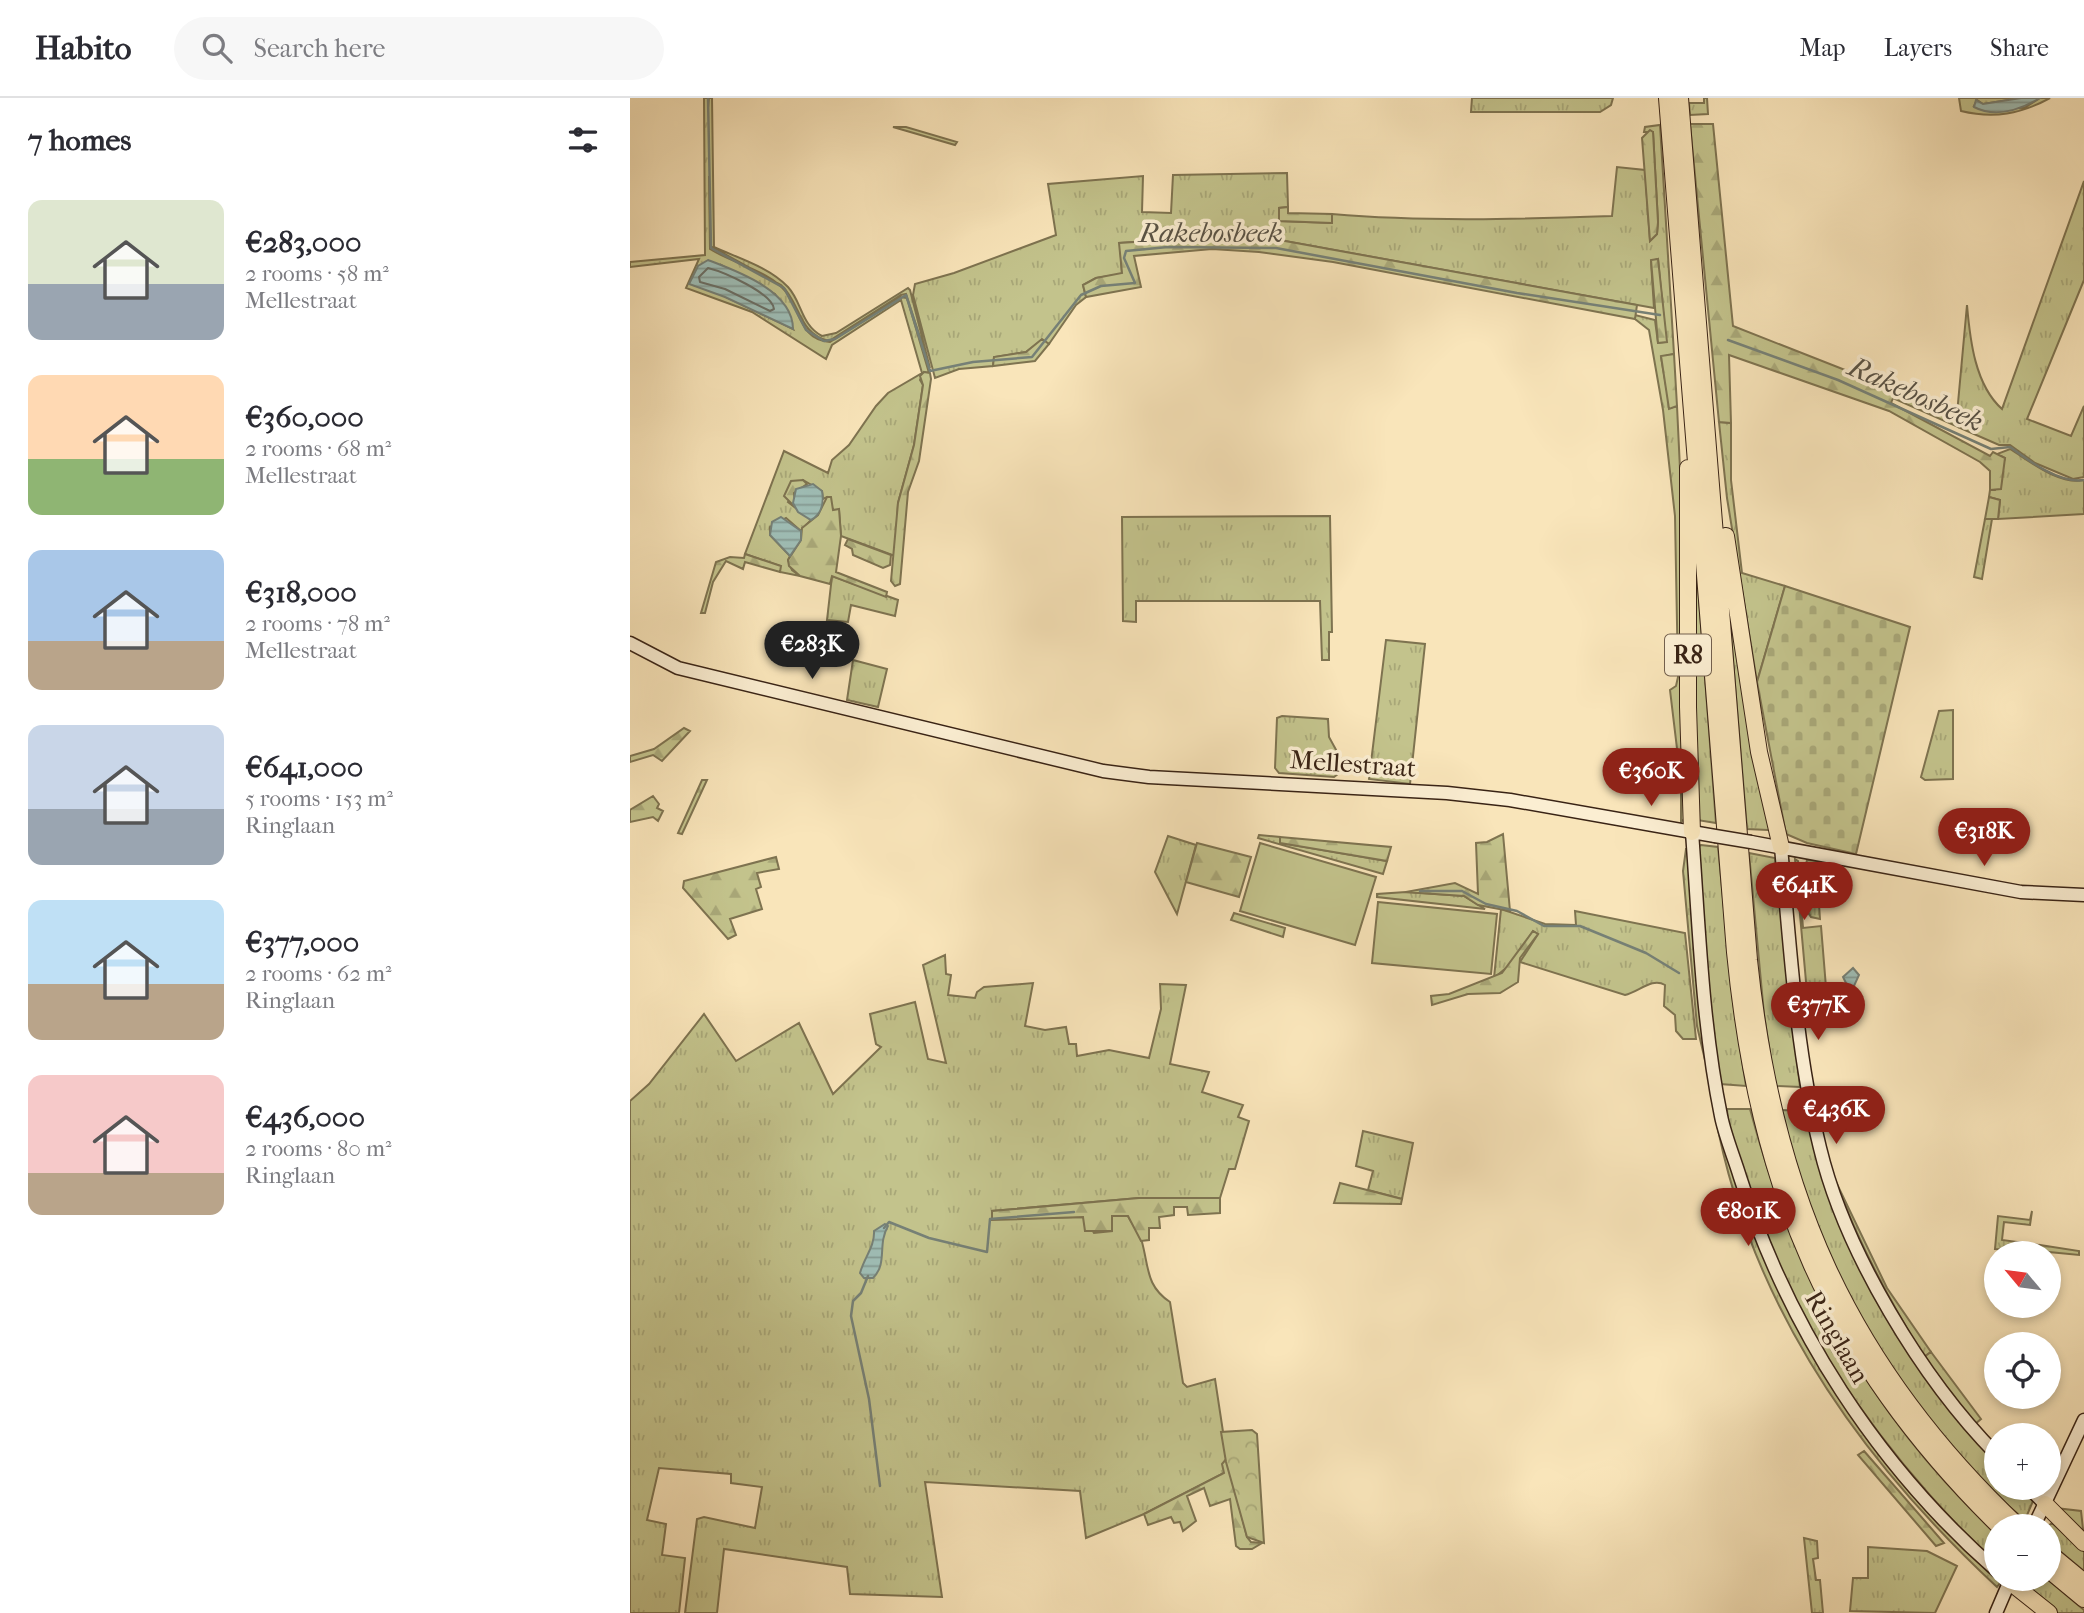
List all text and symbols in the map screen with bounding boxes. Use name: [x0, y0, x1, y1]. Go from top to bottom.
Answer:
search box: [174, 17, 664, 80]
text: Habito: [35, 29, 132, 68]
icon: search: [198, 29, 236, 67]
text: Search here: [254, 33, 385, 64]
text: Map: [1800, 34, 1846, 62]
text: Layers: [1884, 34, 1952, 62]
text: Share: [1990, 34, 2049, 62]
icon: filters: [564, 121, 602, 159]
text: 7 homes: [28, 123, 131, 158]
water label: Rakebosbeek: [1137, 216, 1283, 249]
text: €283,000: [245, 225, 362, 260]
icon: home: [84, 228, 168, 312]
text: 2 rooms · 58 m²: [245, 260, 389, 287]
text: Mellestraat: [245, 287, 357, 314]
water label: Rakebosbeek: [1842, 349, 1988, 438]
text: €360,000: [245, 400, 364, 435]
icon: home: [84, 403, 168, 487]
text: 2 rooms · 68 m²: [245, 435, 391, 462]
text: Mellestraat: [245, 462, 357, 489]
text: €318,000: [245, 575, 357, 610]
icon: home: [84, 578, 168, 662]
text: 2 rooms · 78 m²: [245, 610, 390, 637]
pin: €283K: [763, 622, 861, 681]
text: €283K: [780, 630, 844, 657]
road number: R8: [1665, 634, 1711, 676]
text: Mellestraat: [245, 637, 357, 664]
street label: Mellestraat: [1289, 744, 1418, 784]
pin: €360K: [1602, 748, 1700, 808]
text: €641,000: [245, 750, 363, 785]
icon: home: [84, 753, 168, 837]
text: €360K: [1619, 757, 1683, 784]
text: 5 rooms · 153 m²: [245, 785, 393, 812]
pin: €318K: [1935, 808, 2033, 868]
text: Ringlaan: [245, 812, 335, 839]
text: €318K: [1954, 817, 2014, 844]
pin: €641K: [1755, 862, 1853, 922]
text: €641K: [1772, 871, 1836, 898]
text: €377,000: [245, 925, 359, 960]
icon: home: [84, 928, 168, 1012]
text: 2 rooms · 62 m²: [245, 960, 392, 987]
pin: €377K: [1769, 982, 1867, 1042]
text: Ringlaan: [245, 987, 335, 1014]
text: €377K: [1787, 991, 1849, 1018]
pin: €436K: [1787, 1086, 1885, 1146]
text: €436K: [1803, 1095, 1869, 1122]
text: €436,000: [245, 1100, 365, 1135]
icon: home: [84, 1103, 168, 1187]
text: 2 rooms · 80 m²: [245, 1135, 392, 1162]
text: Ringlaan: [245, 1162, 335, 1189]
pin: €801K: [1699, 1188, 1797, 1248]
text: €801K: [1717, 1197, 1779, 1224]
north arrow: [1984, 1241, 2062, 1318]
map controls: [1984, 1241, 2061, 1591]
street label: Ringlaan: [1798, 1285, 1876, 1389]
button: locate: [1984, 1332, 2061, 1409]
button: +: [1984, 1423, 2061, 1500]
button: −: [1984, 1514, 2061, 1591]

